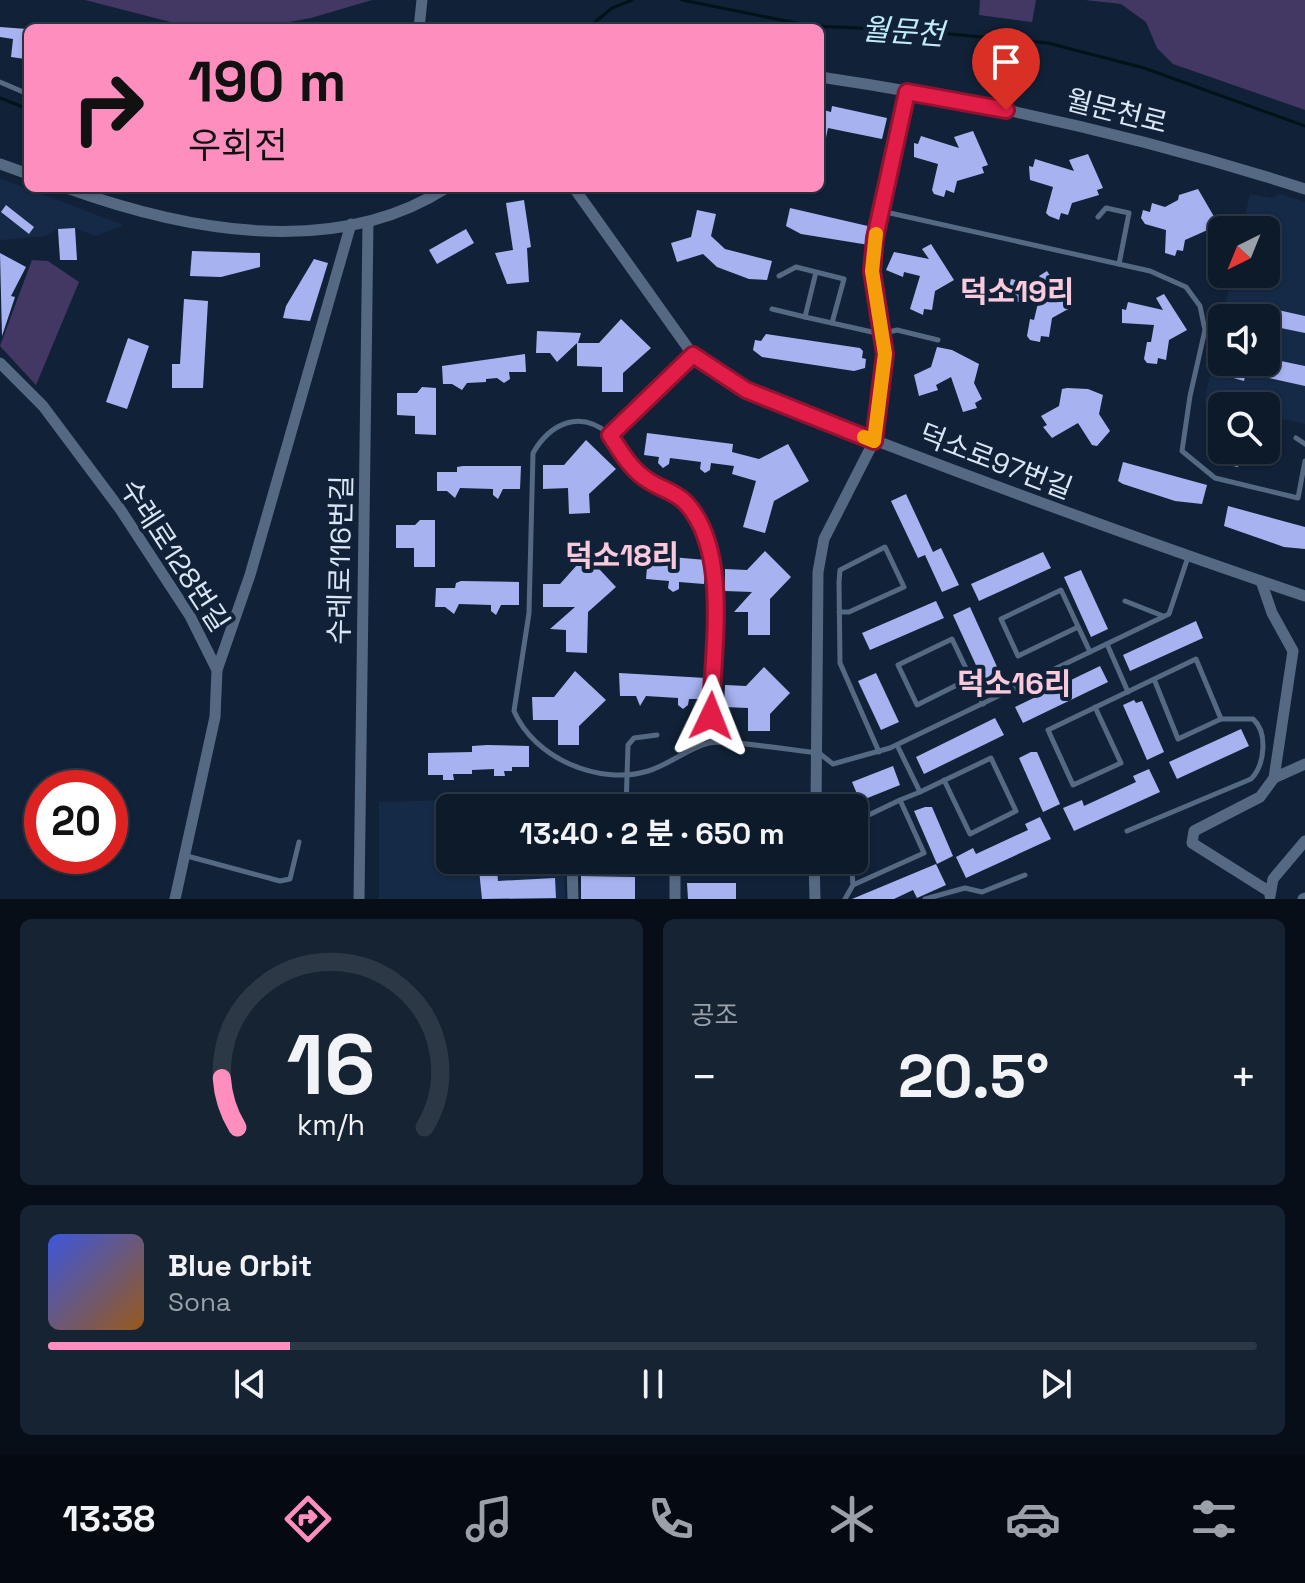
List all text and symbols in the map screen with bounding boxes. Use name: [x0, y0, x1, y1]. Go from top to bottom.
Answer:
water label: 월문천: [860, 9, 949, 54]
pin: [972, 28, 1040, 110]
icon: arrive: [984, 40, 1028, 84]
text: 190 m: [188, 46, 346, 117]
icon: right: [56, 56, 160, 160]
street label: 월문천로: [1063, 81, 1171, 141]
text: 우회전: [188, 123, 287, 169]
north arrow: [1208, 216, 1280, 288]
map controls: [1208, 216, 1280, 464]
district label: 덕소19리: [960, 272, 1074, 311]
button: sound: [1208, 304, 1280, 376]
button: search: [1208, 392, 1280, 464]
street label: 덕소로97번길: [914, 415, 1078, 507]
street label: 수레로128번길: [112, 472, 238, 638]
street label: 수레로116번길: [321, 475, 359, 645]
district label: 덕소18리: [565, 536, 679, 575]
district label: 덕소16리: [957, 664, 1071, 703]
position arrow: [669, 674, 753, 758]
speed limit sign: 20: [24, 770, 128, 874]
text: 13:40 · 2 분 · 650 m: [519, 814, 785, 853]
text: 공조: [691, 998, 738, 1032]
text: 16: [287, 1012, 376, 1118]
text: 20.5°: [898, 1038, 1049, 1115]
text: −: [691, 1049, 718, 1105]
text: +: [1230, 1049, 1257, 1105]
text: km/h: [297, 1107, 365, 1143]
text: Blue Orbit: [168, 1246, 312, 1285]
text: Sona: [168, 1285, 231, 1319]
icon: previous: [228, 1362, 272, 1406]
icon: pause: [631, 1362, 675, 1406]
icon: next: [1034, 1362, 1078, 1406]
icon: directions: [280, 1491, 336, 1547]
icon: music: [461, 1491, 517, 1547]
icon: phone: [643, 1491, 699, 1547]
icon: climate: [824, 1491, 880, 1547]
icon: car: [1005, 1491, 1061, 1547]
icon: filters: [1186, 1491, 1242, 1547]
text: 13:38: [63, 1496, 155, 1542]

